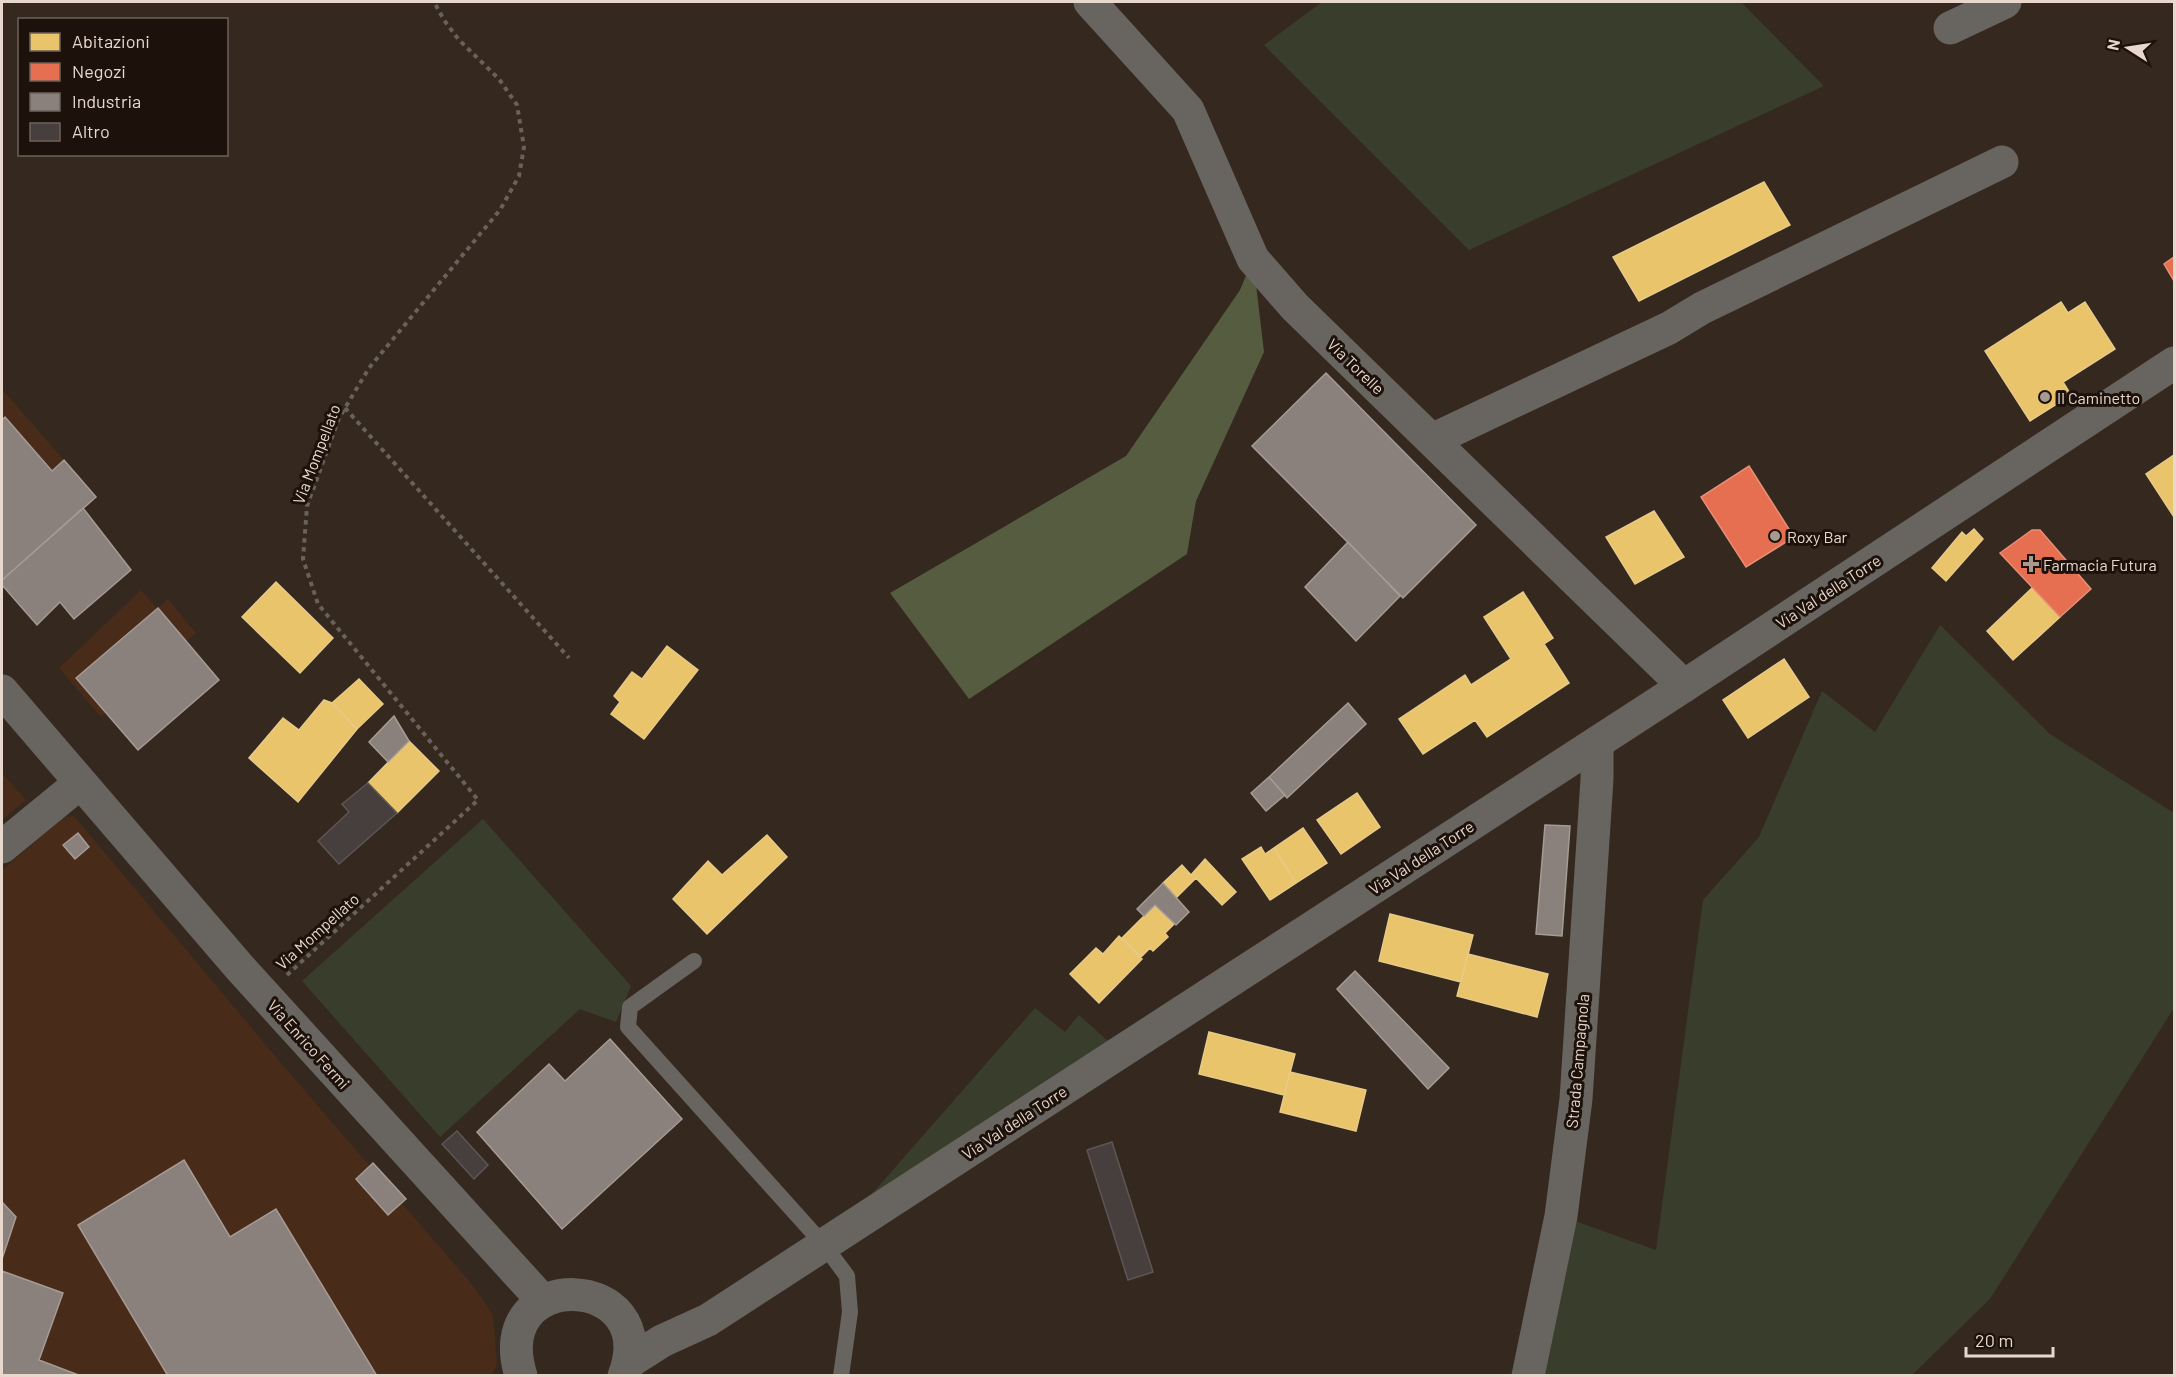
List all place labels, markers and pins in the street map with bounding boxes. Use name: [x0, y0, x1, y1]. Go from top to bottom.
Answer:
place label: Il Caminetto: [2057, 388, 2140, 407]
marker: Il Caminetto: [2038, 390, 2052, 404]
place label: Roxy Bar: [1787, 527, 1848, 546]
marker: Roxy Bar: [1768, 529, 1782, 543]
place label: Farmacia Futura: [2043, 555, 2157, 574]
marker: Farmacia Futura: [2024, 557, 2038, 571]

